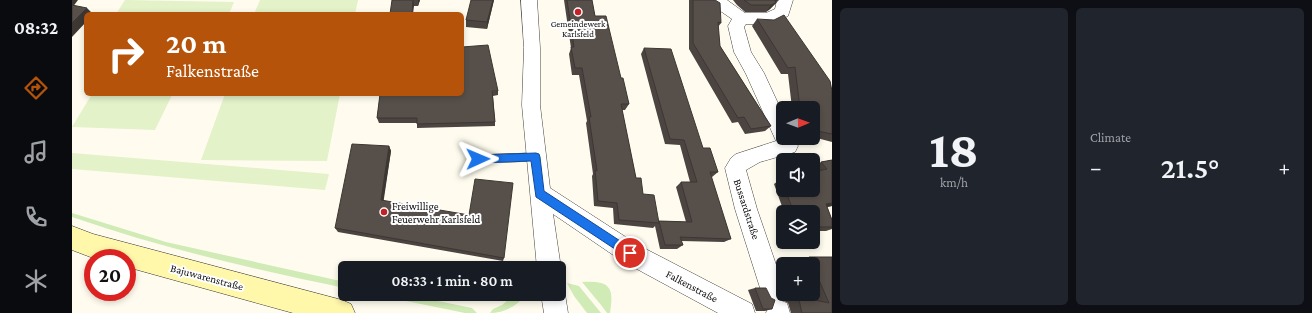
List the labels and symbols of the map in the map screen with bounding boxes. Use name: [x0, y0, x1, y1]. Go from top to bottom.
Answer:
marker: Gemeindewerk Karlsfeld: [573, 7, 583, 17]
place label: Gemeindewerk Karlsfeld: [551, 19, 606, 39]
north arrow: [776, 101, 820, 145]
position arrow: [457, 138, 499, 180]
street label: Bussardstraße: [732, 177, 762, 241]
place label: Freiwillige Feuerwehr Karlsfeld: [392, 200, 481, 225]
marker: Freiwillige Feuerwehr Karlsfeld: [379, 207, 389, 217]
pin: [613, 236, 647, 270]
speed limit sign: 20: [84, 249, 136, 301]
street label: Bajuwarenstraße: [169, 262, 245, 293]
street label: Falkenstraße: [664, 267, 720, 305]

